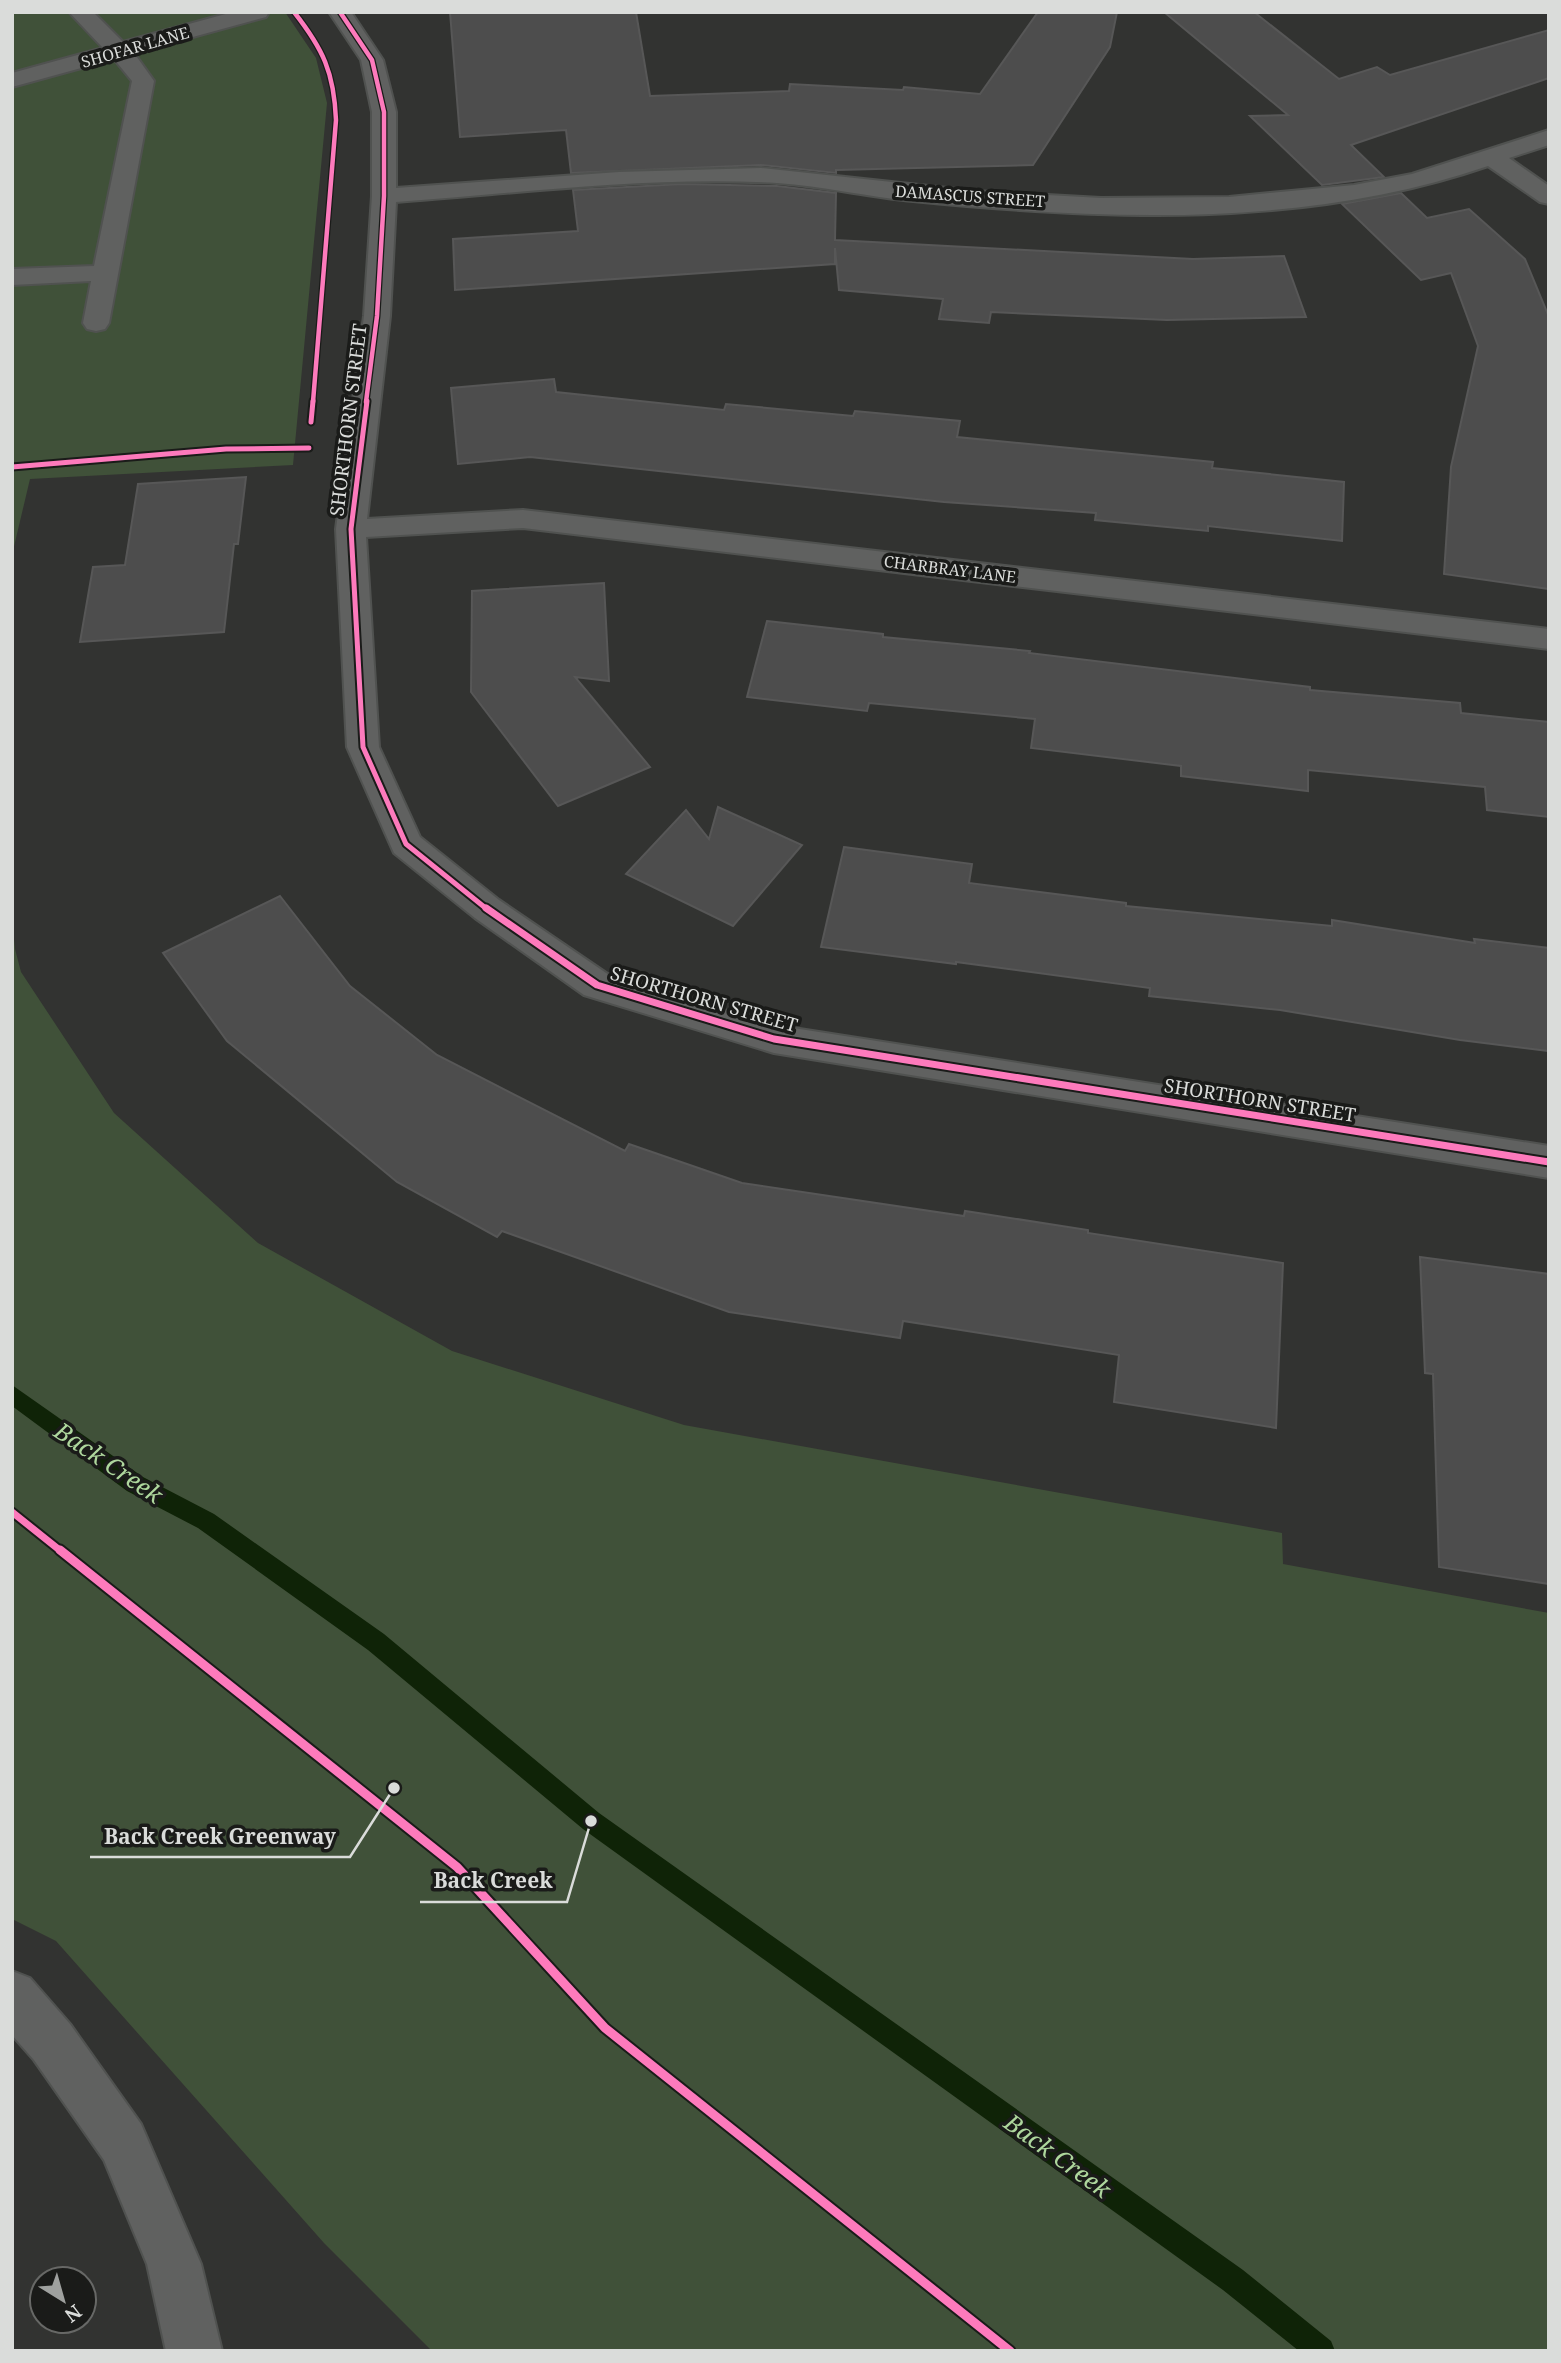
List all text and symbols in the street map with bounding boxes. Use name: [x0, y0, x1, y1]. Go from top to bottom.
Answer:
street label: SHOFAR LANE: [79, 21, 191, 73]
street label: DAMASCUS STREET: [894, 180, 1046, 212]
street label: SHORTHORN STREET: [323, 322, 373, 518]
street label: CHARBRAY LANE: [883, 550, 1017, 588]
street label: SHORTHORN STREET: [607, 960, 801, 1038]
street label: SHORTHORN STREET: [1162, 1072, 1358, 1128]
water label: Back Creek: [47, 1413, 171, 1511]
callout: Back Creek Greenway: [90, 1815, 350, 1857]
text: Back Creek Greenway: [104, 1822, 337, 1850]
callout: Back Creek: [420, 1860, 567, 1902]
text: Back Creek: [433, 1866, 553, 1894]
water label: Back Creek: [997, 2105, 1119, 2206]
north arrow: [28, 2265, 98, 2335]
text: N: [59, 2299, 87, 2328]

